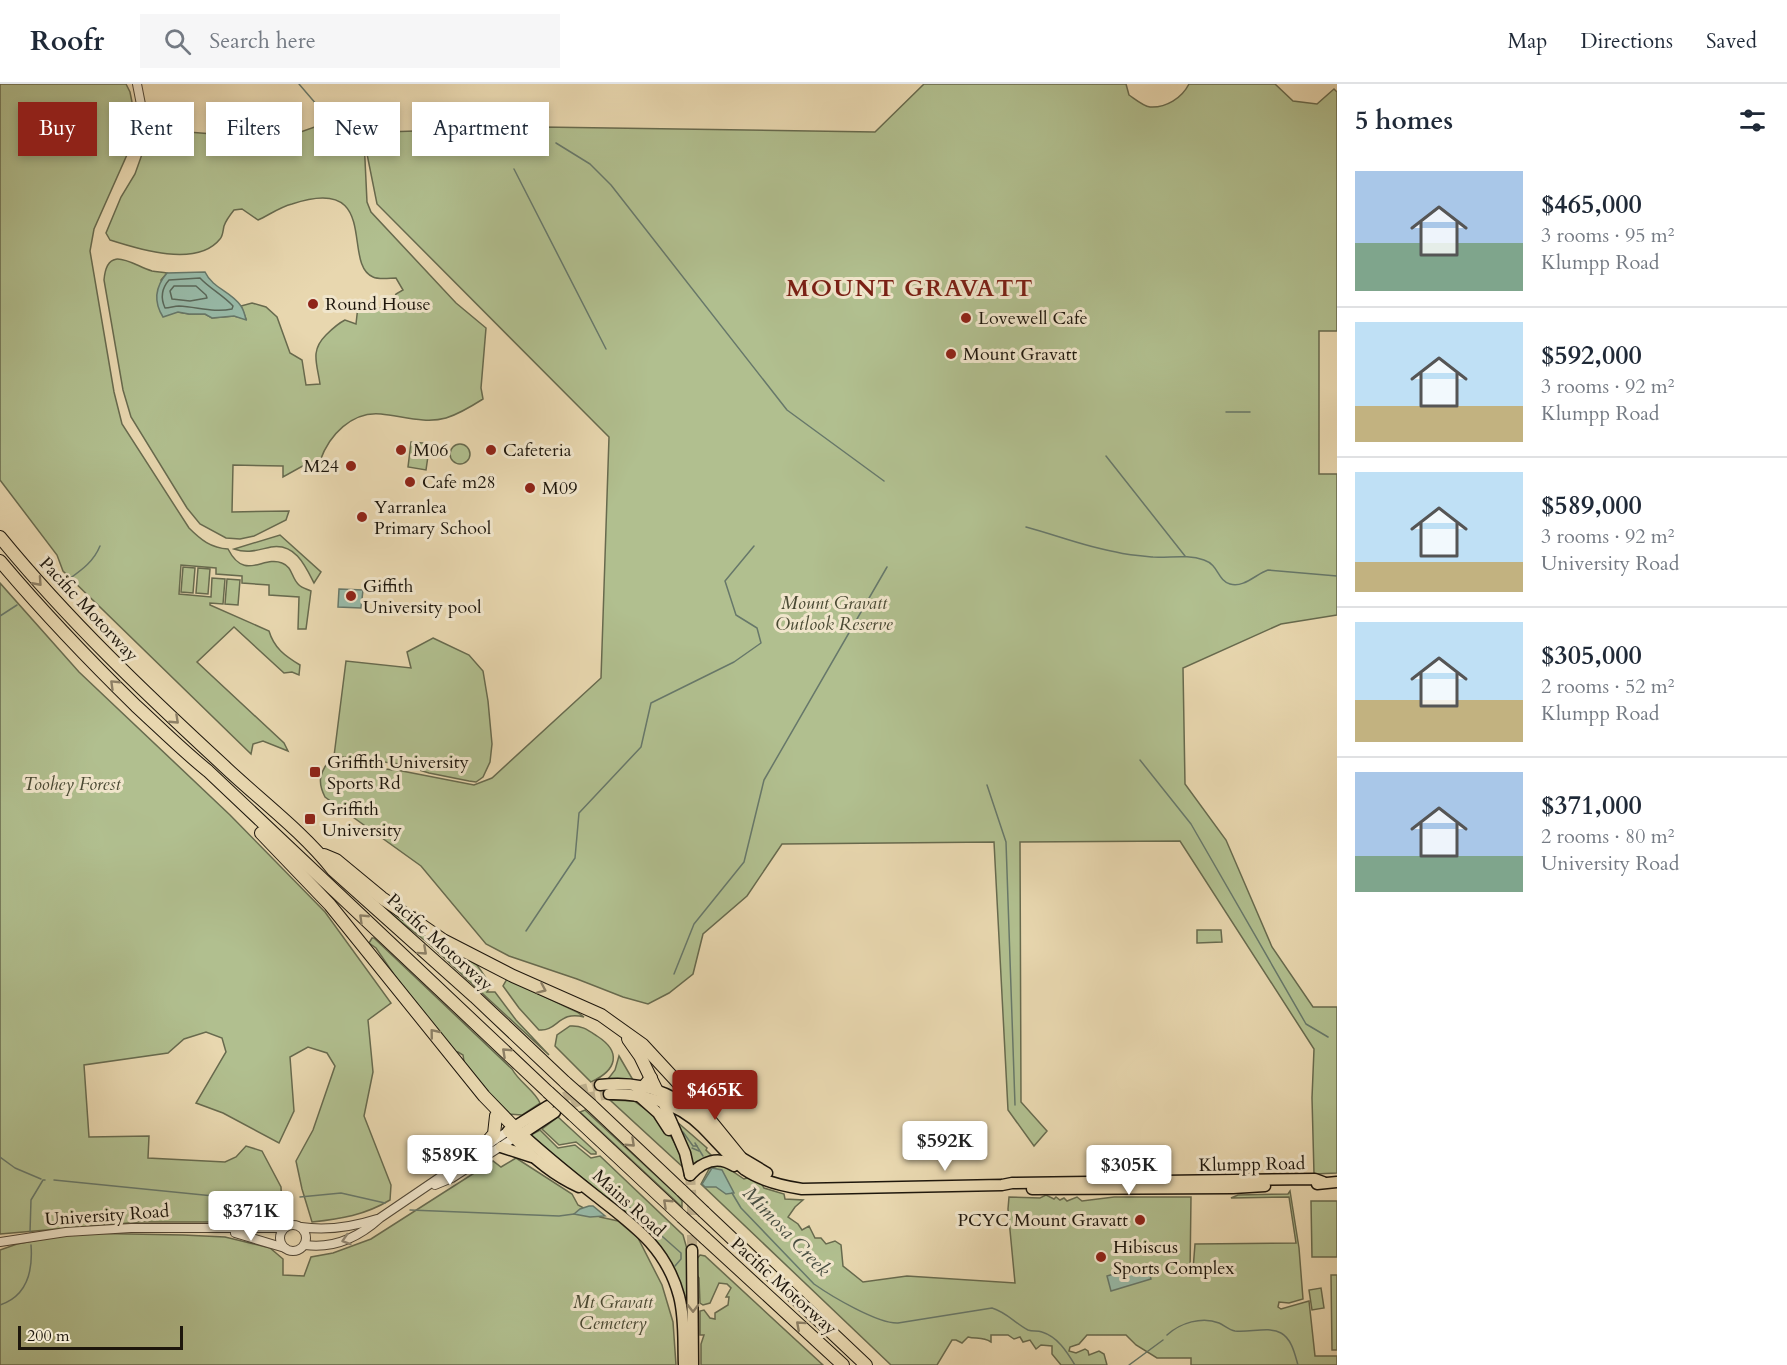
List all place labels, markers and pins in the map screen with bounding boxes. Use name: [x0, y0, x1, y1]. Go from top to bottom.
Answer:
place label: Round House: [325, 292, 431, 317]
marker: Round House: [306, 297, 320, 311]
place label: Lovewell Cafe: [978, 306, 1088, 331]
marker: Lovewell Cafe: [959, 311, 973, 325]
place label: Mount Gravatt: [963, 342, 1077, 367]
marker: Mount Gravatt: [944, 347, 958, 361]
place label: M06: [413, 438, 448, 463]
place label: Cafeteria: [503, 438, 572, 463]
marker: M06: [394, 443, 408, 457]
marker: Cafeteria: [484, 443, 498, 457]
place label: M24: [304, 454, 339, 479]
marker: M24: [344, 459, 358, 473]
place label: Cafe m28: [422, 470, 496, 495]
marker: Cafe m28: [403, 475, 417, 489]
place label: M09: [542, 476, 577, 501]
marker: M09: [523, 481, 537, 495]
place label: Yarranlea Primary School: [374, 495, 492, 541]
marker: Yarranlea Primary School: [355, 510, 369, 524]
place label: Giffith University pool: [363, 574, 482, 620]
marker: Giffith University pool: [344, 589, 358, 603]
place label: Griffith University Sports Rd: [327, 750, 469, 796]
marker: Griffith University Sports Rd: [308, 765, 322, 779]
place label: Griffith University: [322, 797, 403, 843]
marker: Griffith University: [303, 812, 317, 826]
pin: $465K: [673, 1070, 757, 1121]
pin: $592K: [903, 1121, 987, 1172]
pin: $589K: [408, 1135, 492, 1186]
pin: $305K: [1087, 1145, 1171, 1196]
pin: $371K: [209, 1191, 293, 1242]
place label: PCYC Mount Gravatt: [957, 1208, 1128, 1233]
marker: PCYC Mount Gravatt: [1133, 1213, 1147, 1227]
place label: Hibiscus Sports Complex: [1113, 1235, 1234, 1281]
marker: Hibiscus Sports Complex: [1094, 1250, 1108, 1264]

